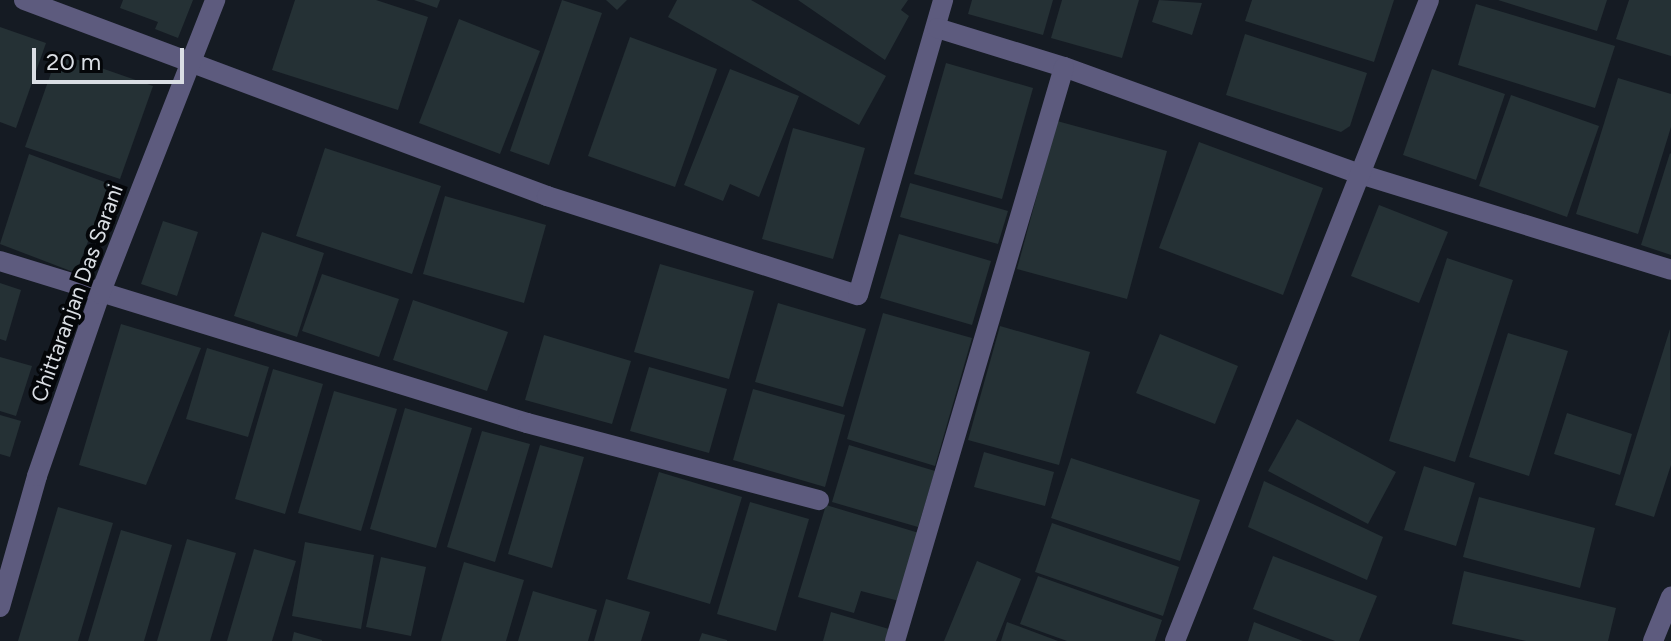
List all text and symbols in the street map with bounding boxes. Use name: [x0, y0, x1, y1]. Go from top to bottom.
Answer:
scale bar: [36, 32, 188, 82]
text: 20 m: [46, 47, 101, 76]
street label: Chittaranjan Das Sarani: [25, 181, 129, 405]

